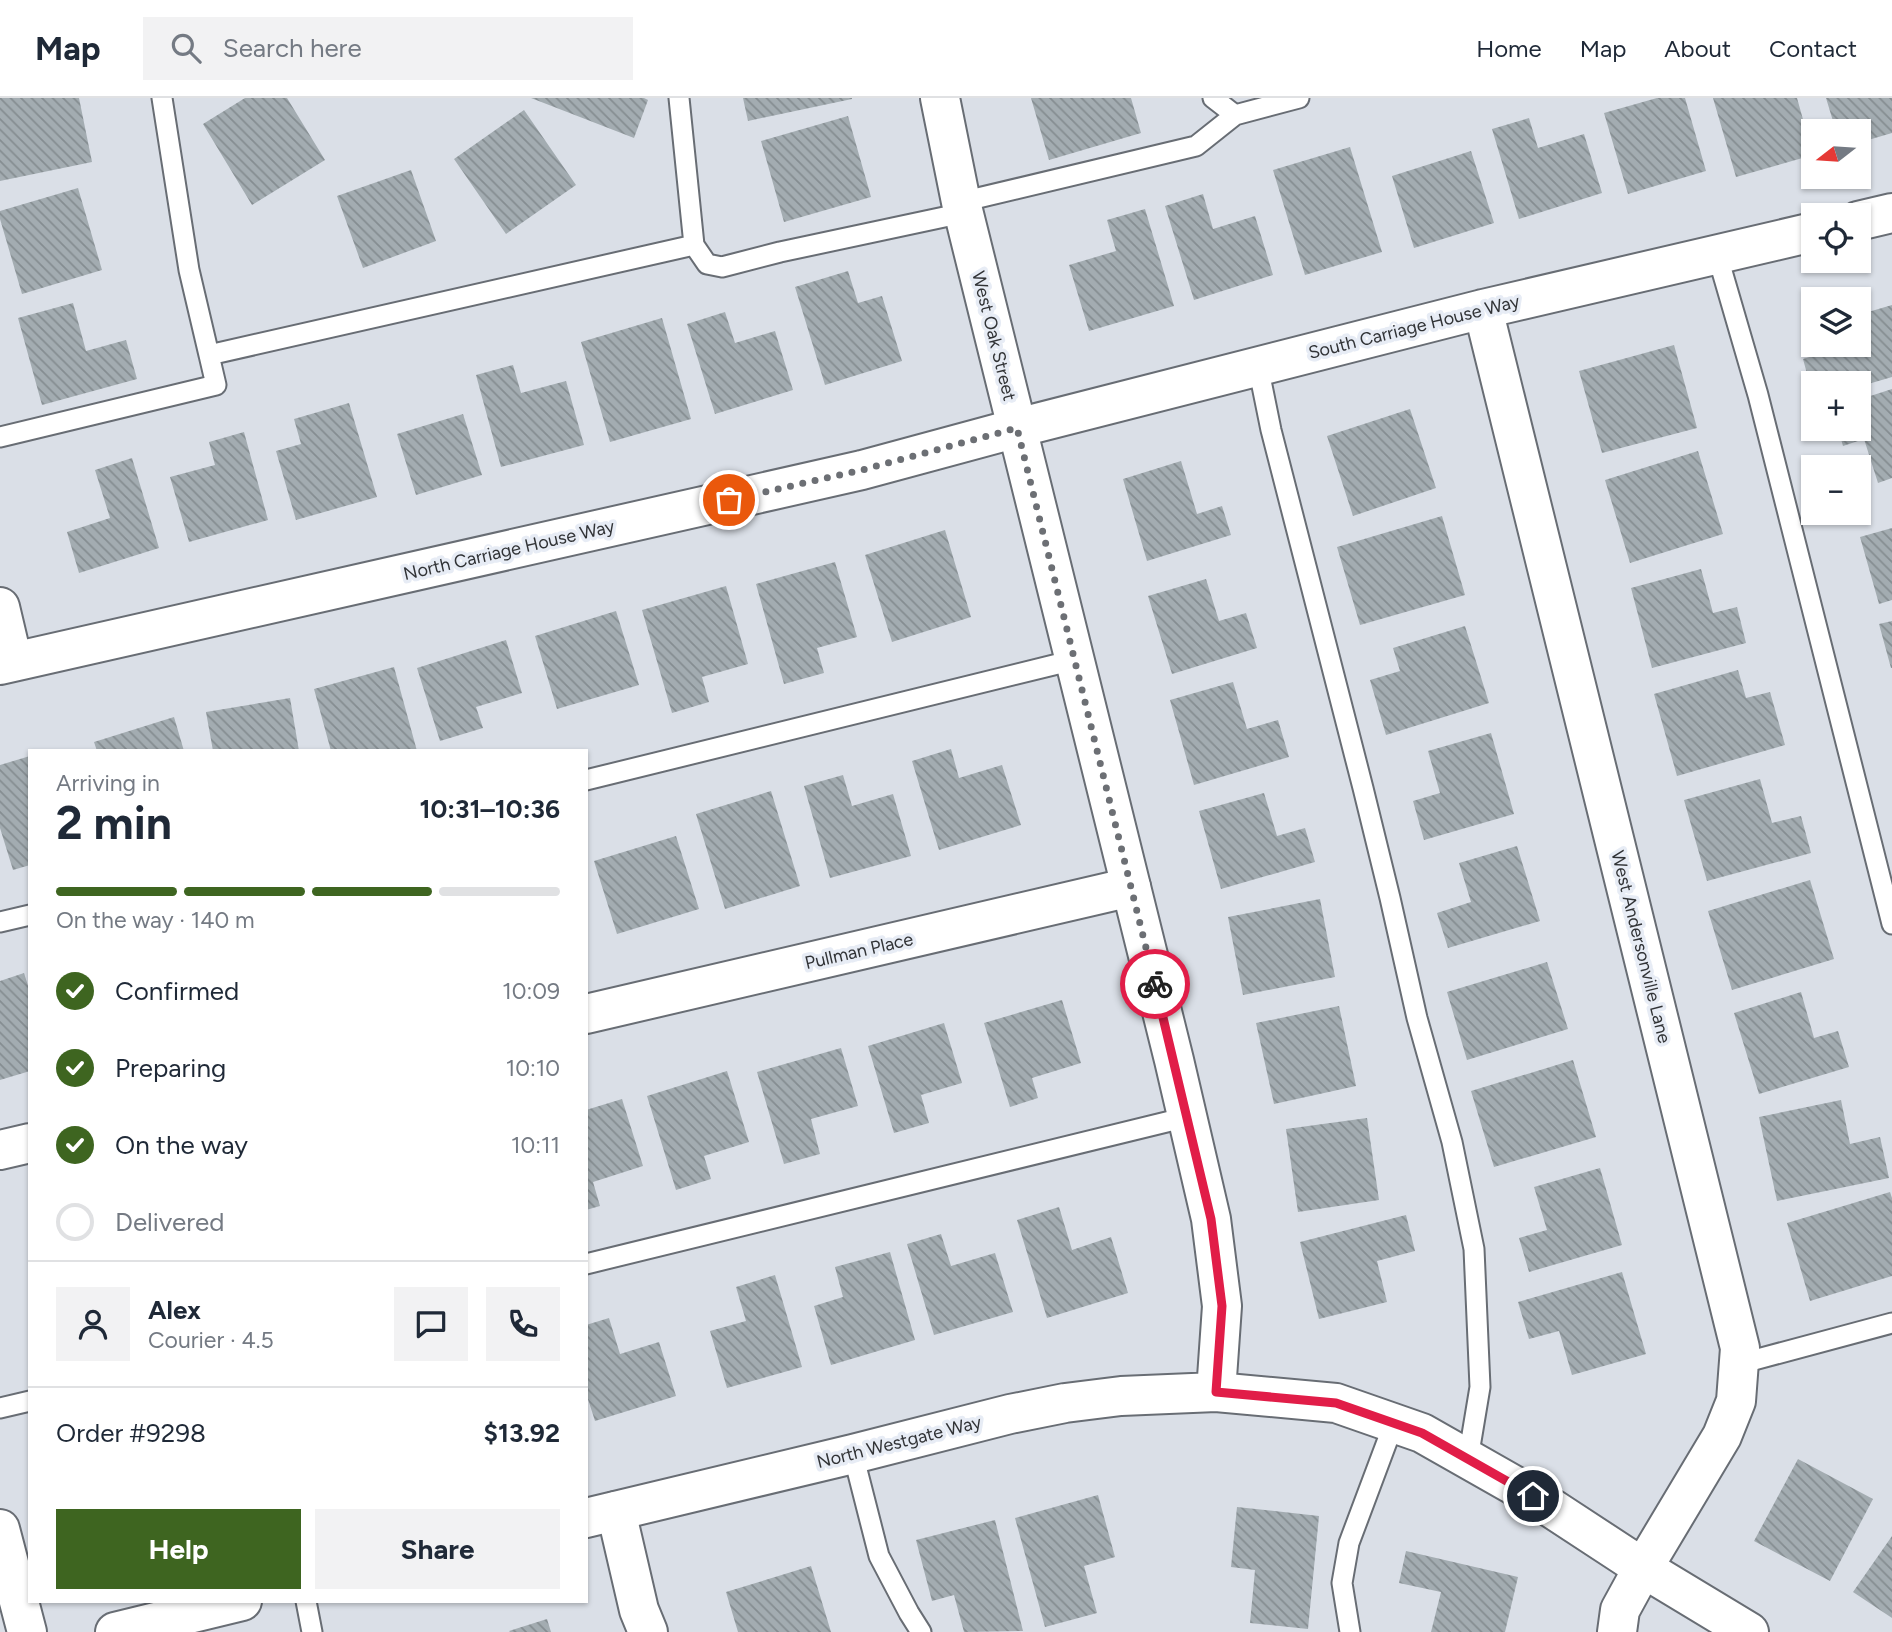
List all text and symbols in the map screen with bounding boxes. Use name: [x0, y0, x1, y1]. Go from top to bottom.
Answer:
search box: [143, 17, 633, 80]
text: Map: [35, 29, 101, 68]
icon: search: [167, 29, 205, 67]
text: Search here: [223, 32, 362, 64]
text: Home: [1476, 34, 1542, 63]
text: Map: [1580, 34, 1626, 63]
text: About: [1664, 34, 1731, 63]
text: Contact: [1769, 34, 1857, 63]
north arrow: [1801, 119, 1871, 189]
map controls: [1801, 119, 1871, 525]
button: locate: [1801, 203, 1871, 273]
street label: West Oak Street: [967, 269, 1021, 403]
button: layers: [1801, 287, 1871, 357]
street label: South Carriage House Way: [1306, 290, 1522, 364]
button: +: [1801, 371, 1871, 441]
button: −: [1801, 455, 1871, 525]
pin: [699, 470, 759, 530]
icon: bag: [710, 481, 748, 519]
street label: North Carriage House Way: [401, 515, 617, 585]
text: Arriving in: [56, 769, 160, 797]
text: 10:31–10:36: [419, 793, 560, 825]
text: 2 min: [56, 795, 172, 851]
street label: West Andersonville Lane: [1606, 848, 1676, 1046]
text: On the way · 140 m: [56, 906, 255, 934]
street label: Pullman Place: [803, 928, 915, 974]
courier: [1120, 949, 1190, 1019]
icon: bike: [1136, 965, 1174, 1003]
icon: check: [56, 972, 94, 1010]
text: Confirmed: [115, 975, 239, 1007]
text: 10:09: [502, 977, 560, 1005]
icon: check: [56, 1049, 94, 1087]
text: Preparing: [115, 1052, 226, 1084]
text: 10:10: [506, 1054, 560, 1082]
icon: check: [56, 1126, 94, 1164]
text: On the way: [115, 1129, 248, 1161]
text: 10:11: [511, 1131, 560, 1159]
text: Delivered: [115, 1206, 224, 1238]
button: person: [56, 1287, 130, 1361]
button: chat: [394, 1287, 468, 1361]
button: phone: [486, 1287, 560, 1361]
text: Alex: [148, 1294, 201, 1326]
text: Courier · 4.5: [148, 1326, 274, 1354]
street label: North Westgate Way: [814, 1411, 984, 1473]
text: Order #9298: [56, 1417, 206, 1449]
text: $13.92: [484, 1417, 560, 1449]
pin: [1503, 1466, 1563, 1526]
icon: home: [1514, 1477, 1552, 1515]
button: Help: [56, 1509, 301, 1589]
button: Share: [315, 1509, 560, 1589]

